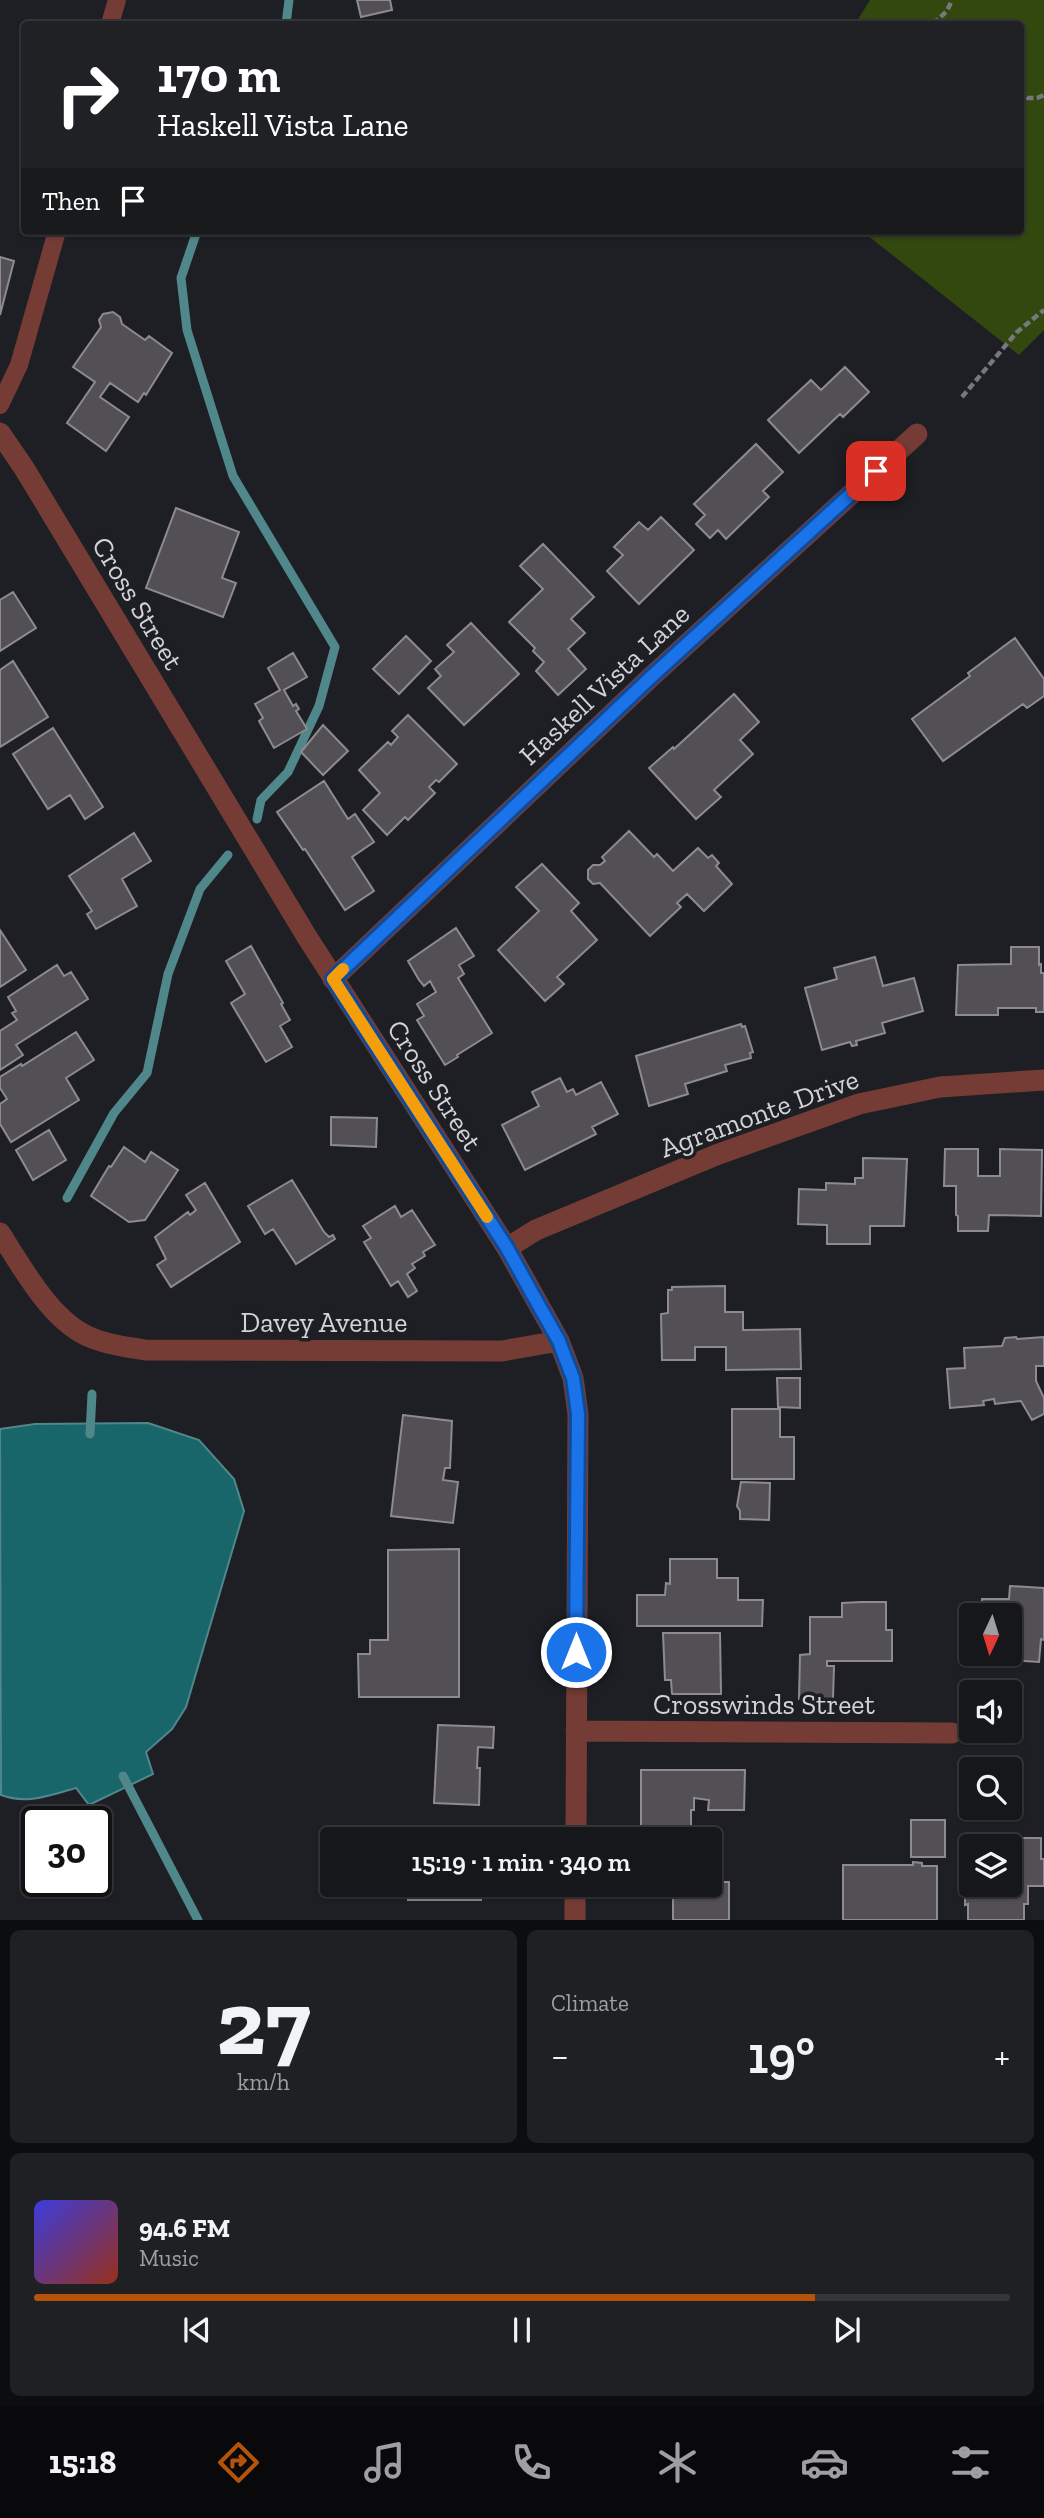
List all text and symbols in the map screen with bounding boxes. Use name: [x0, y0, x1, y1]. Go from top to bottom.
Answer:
text: 170 m: [157, 46, 280, 105]
icon: right: [42, 49, 133, 140]
text: Haskell Vista Lane: [157, 106, 409, 144]
icon: arrive: [114, 182, 152, 220]
text: Then: [42, 185, 100, 217]
pin: [846, 441, 906, 501]
icon: arrive: [857, 452, 895, 490]
street label: Cross Street: [85, 531, 190, 676]
street label: Haskell Vista Lane: [513, 597, 696, 772]
street label: Cross Street: [380, 1014, 489, 1157]
street label: Agramonte Drive: [655, 1062, 863, 1165]
street label: Davey Avenue: [241, 1306, 407, 1339]
north arrow: [959, 1603, 1022, 1666]
map controls: [959, 1603, 1022, 1897]
position arrow: [539, 1615, 613, 1689]
button: sound: [959, 1680, 1022, 1743]
street label: Crosswinds Street: [653, 1688, 876, 1721]
button: search: [959, 1757, 1022, 1820]
speed limit sign: 30: [21, 1806, 112, 1897]
button: layers: [959, 1834, 1022, 1897]
text: 15:19 · 1 min · 340 m: [412, 1846, 630, 1878]
text: 27: [217, 1968, 310, 2077]
text: Climate: [551, 1989, 629, 2017]
text: 19°: [748, 2024, 815, 2086]
text: −: [551, 2033, 569, 2079]
text: +: [994, 2033, 1010, 2079]
text: km/h: [237, 2068, 290, 2096]
text: 94.6 FM: [139, 2212, 230, 2244]
text: Music: [139, 2244, 199, 2272]
icon: previous: [178, 2311, 216, 2349]
icon: pause: [503, 2311, 541, 2349]
icon: next: [828, 2311, 866, 2349]
icon: directions: [214, 2438, 263, 2487]
icon: music: [360, 2438, 409, 2487]
icon: phone: [507, 2438, 556, 2487]
icon: climate: [653, 2438, 702, 2487]
icon: car: [800, 2438, 849, 2487]
icon: filters: [946, 2438, 995, 2487]
text: 15:18: [49, 2443, 116, 2481]

